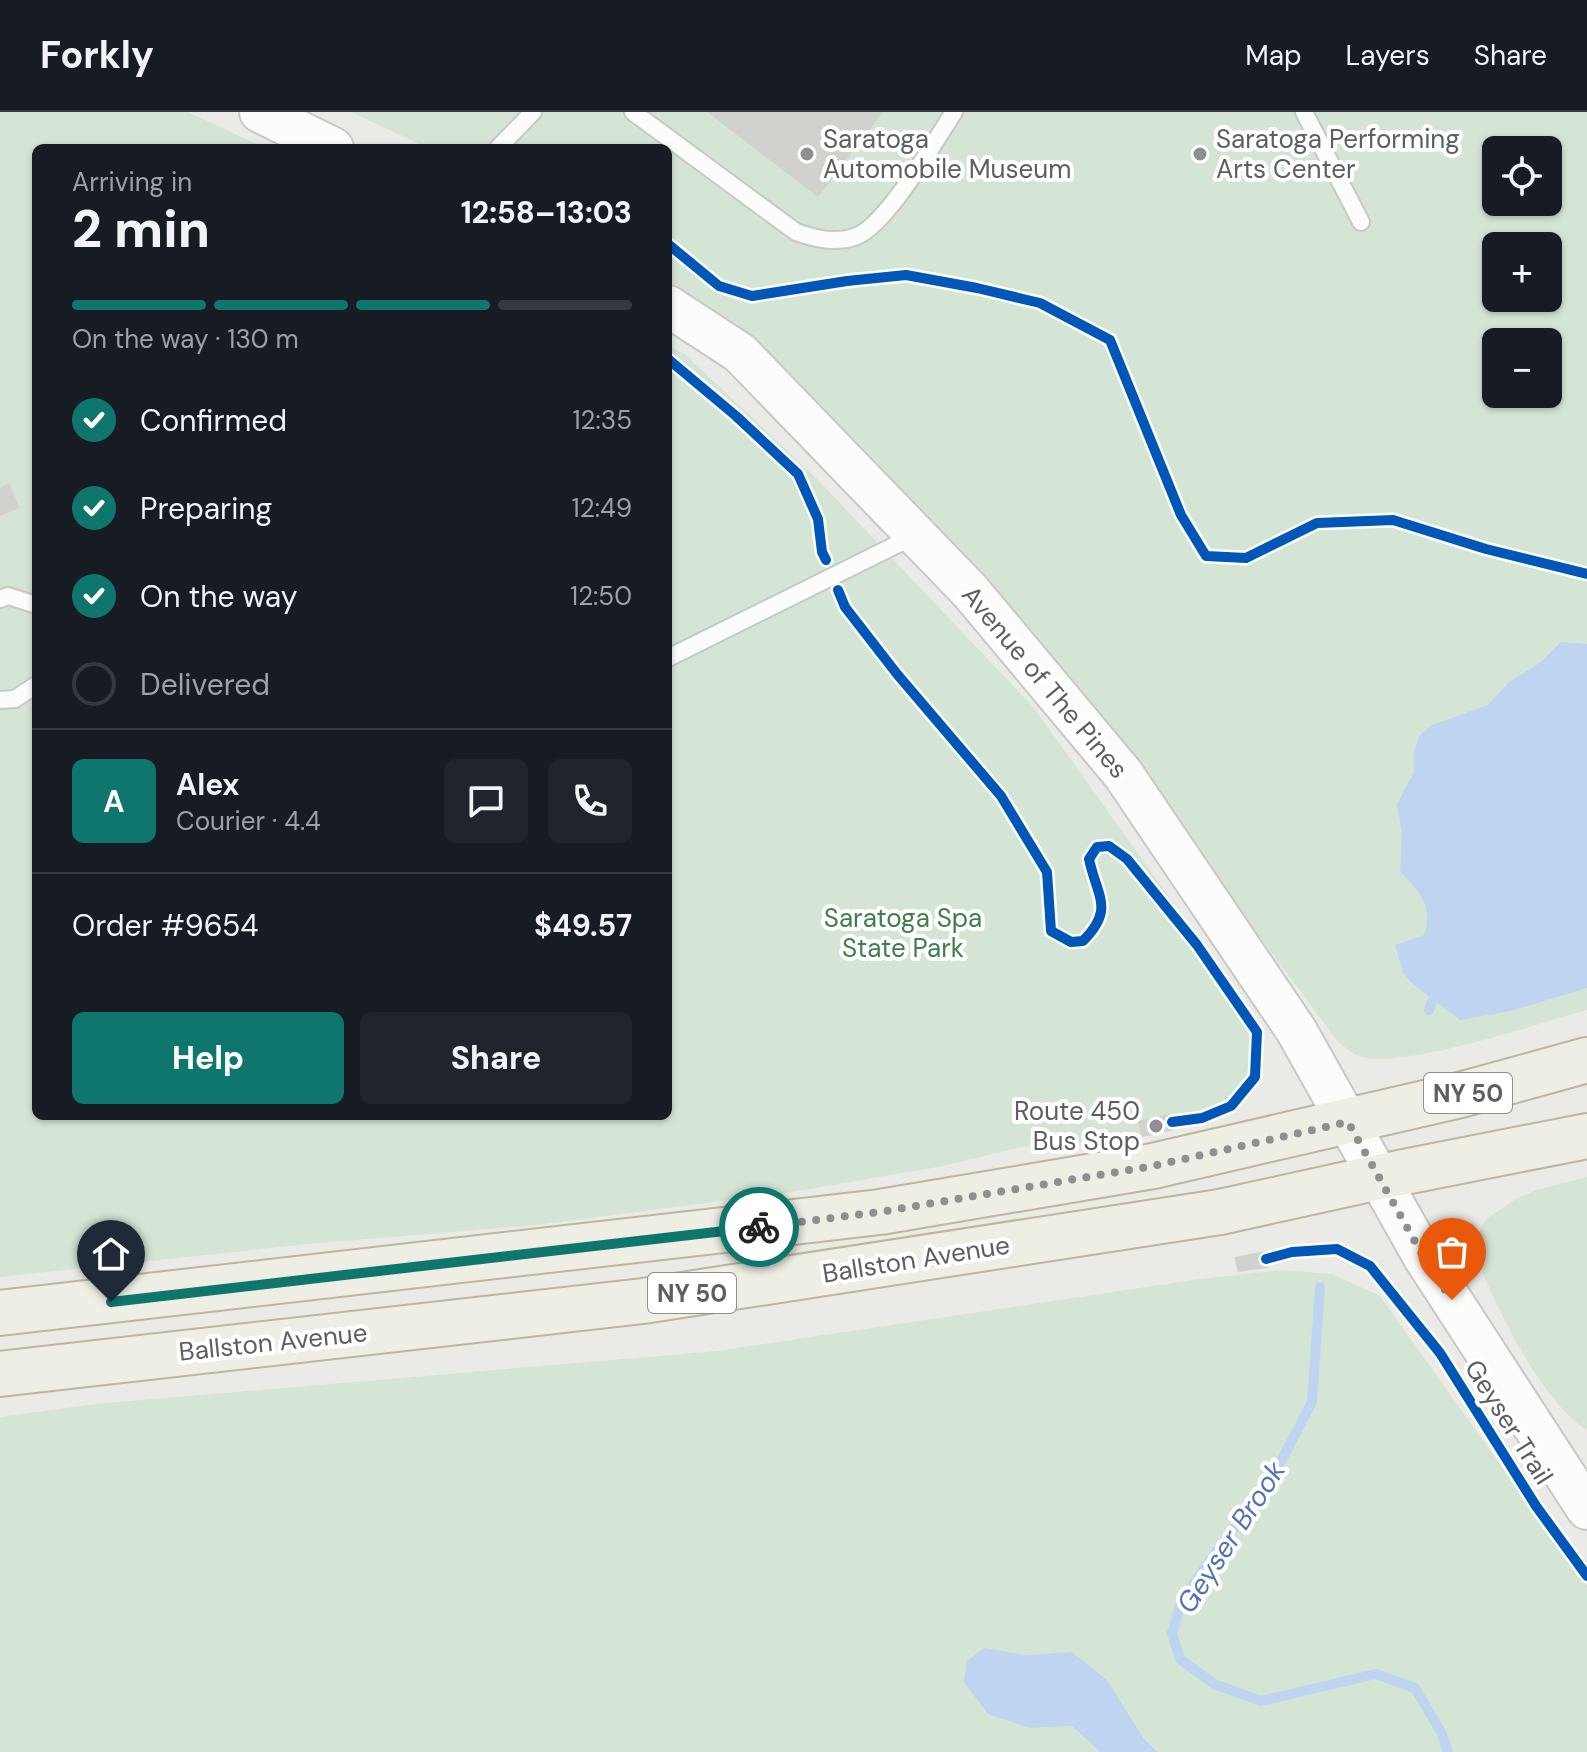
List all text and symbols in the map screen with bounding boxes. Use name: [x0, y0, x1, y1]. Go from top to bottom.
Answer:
text: Forkly: [40, 30, 154, 80]
text: Map: [1245, 37, 1302, 74]
text: Layers: [1346, 37, 1430, 74]
text: Share: [1474, 37, 1547, 74]
place label: Saratoga Automobile Museum: [823, 122, 1071, 186]
place label: Saratoga Performing Arts Center: [1216, 122, 1460, 186]
map controls: [1482, 136, 1562, 408]
button: locate: [1482, 136, 1562, 216]
marker: Saratoga Automobile Museum: [798, 145, 816, 163]
marker: Saratoga Performing Arts Center: [1191, 145, 1209, 163]
text: Arriving in: [72, 165, 192, 199]
text: 12:58–13:03: [461, 193, 632, 232]
text: 2 min: [72, 195, 210, 263]
button: +: [1482, 232, 1562, 312]
text: On the way · 130 m: [72, 322, 299, 356]
button: −: [1482, 328, 1562, 408]
icon: check: [72, 398, 116, 442]
text: Confirmed: [140, 401, 287, 440]
text: 12:35: [572, 403, 632, 437]
icon: check: [72, 486, 116, 530]
text: Preparing: [140, 489, 272, 528]
text: 12:49: [572, 491, 632, 525]
icon: check: [72, 574, 116, 618]
text: On the way: [140, 577, 297, 616]
street label: Avenue of The Pines: [954, 578, 1136, 786]
text: 12:50: [570, 579, 632, 613]
text: Delivered: [140, 665, 270, 704]
button: chat: [444, 759, 528, 843]
button: phone: [548, 759, 632, 843]
text: Alex: [176, 765, 239, 804]
text: A: [103, 782, 125, 821]
text: Courier · 4.4: [176, 804, 321, 838]
park label: Saratoga Spa State Park: [824, 901, 982, 965]
text: Order #9654: [72, 906, 258, 945]
text: $49.57: [534, 906, 632, 945]
button: Help: [72, 1012, 344, 1104]
button: Share: [360, 1012, 632, 1104]
road number: NY 50: [1424, 1073, 1512, 1113]
place label: Route 450 Bus Stop: [1014, 1094, 1140, 1158]
marker: Route 450 Bus Stop: [1147, 1117, 1165, 1135]
courier: [719, 1187, 799, 1267]
icon: bike: [737, 1205, 781, 1249]
pin: [1418, 1218, 1486, 1300]
pin: [77, 1220, 145, 1302]
street label: Ballston Avenue: [820, 1227, 1012, 1291]
icon: bag: [1430, 1230, 1474, 1274]
icon: home: [89, 1232, 133, 1276]
road number: NY 50: [648, 1273, 736, 1313]
street label: Ballston Avenue: [177, 1315, 369, 1369]
street label: Geyser Trail: [1457, 1353, 1561, 1491]
water label: Geyser Brook: [1168, 1453, 1294, 1620]

